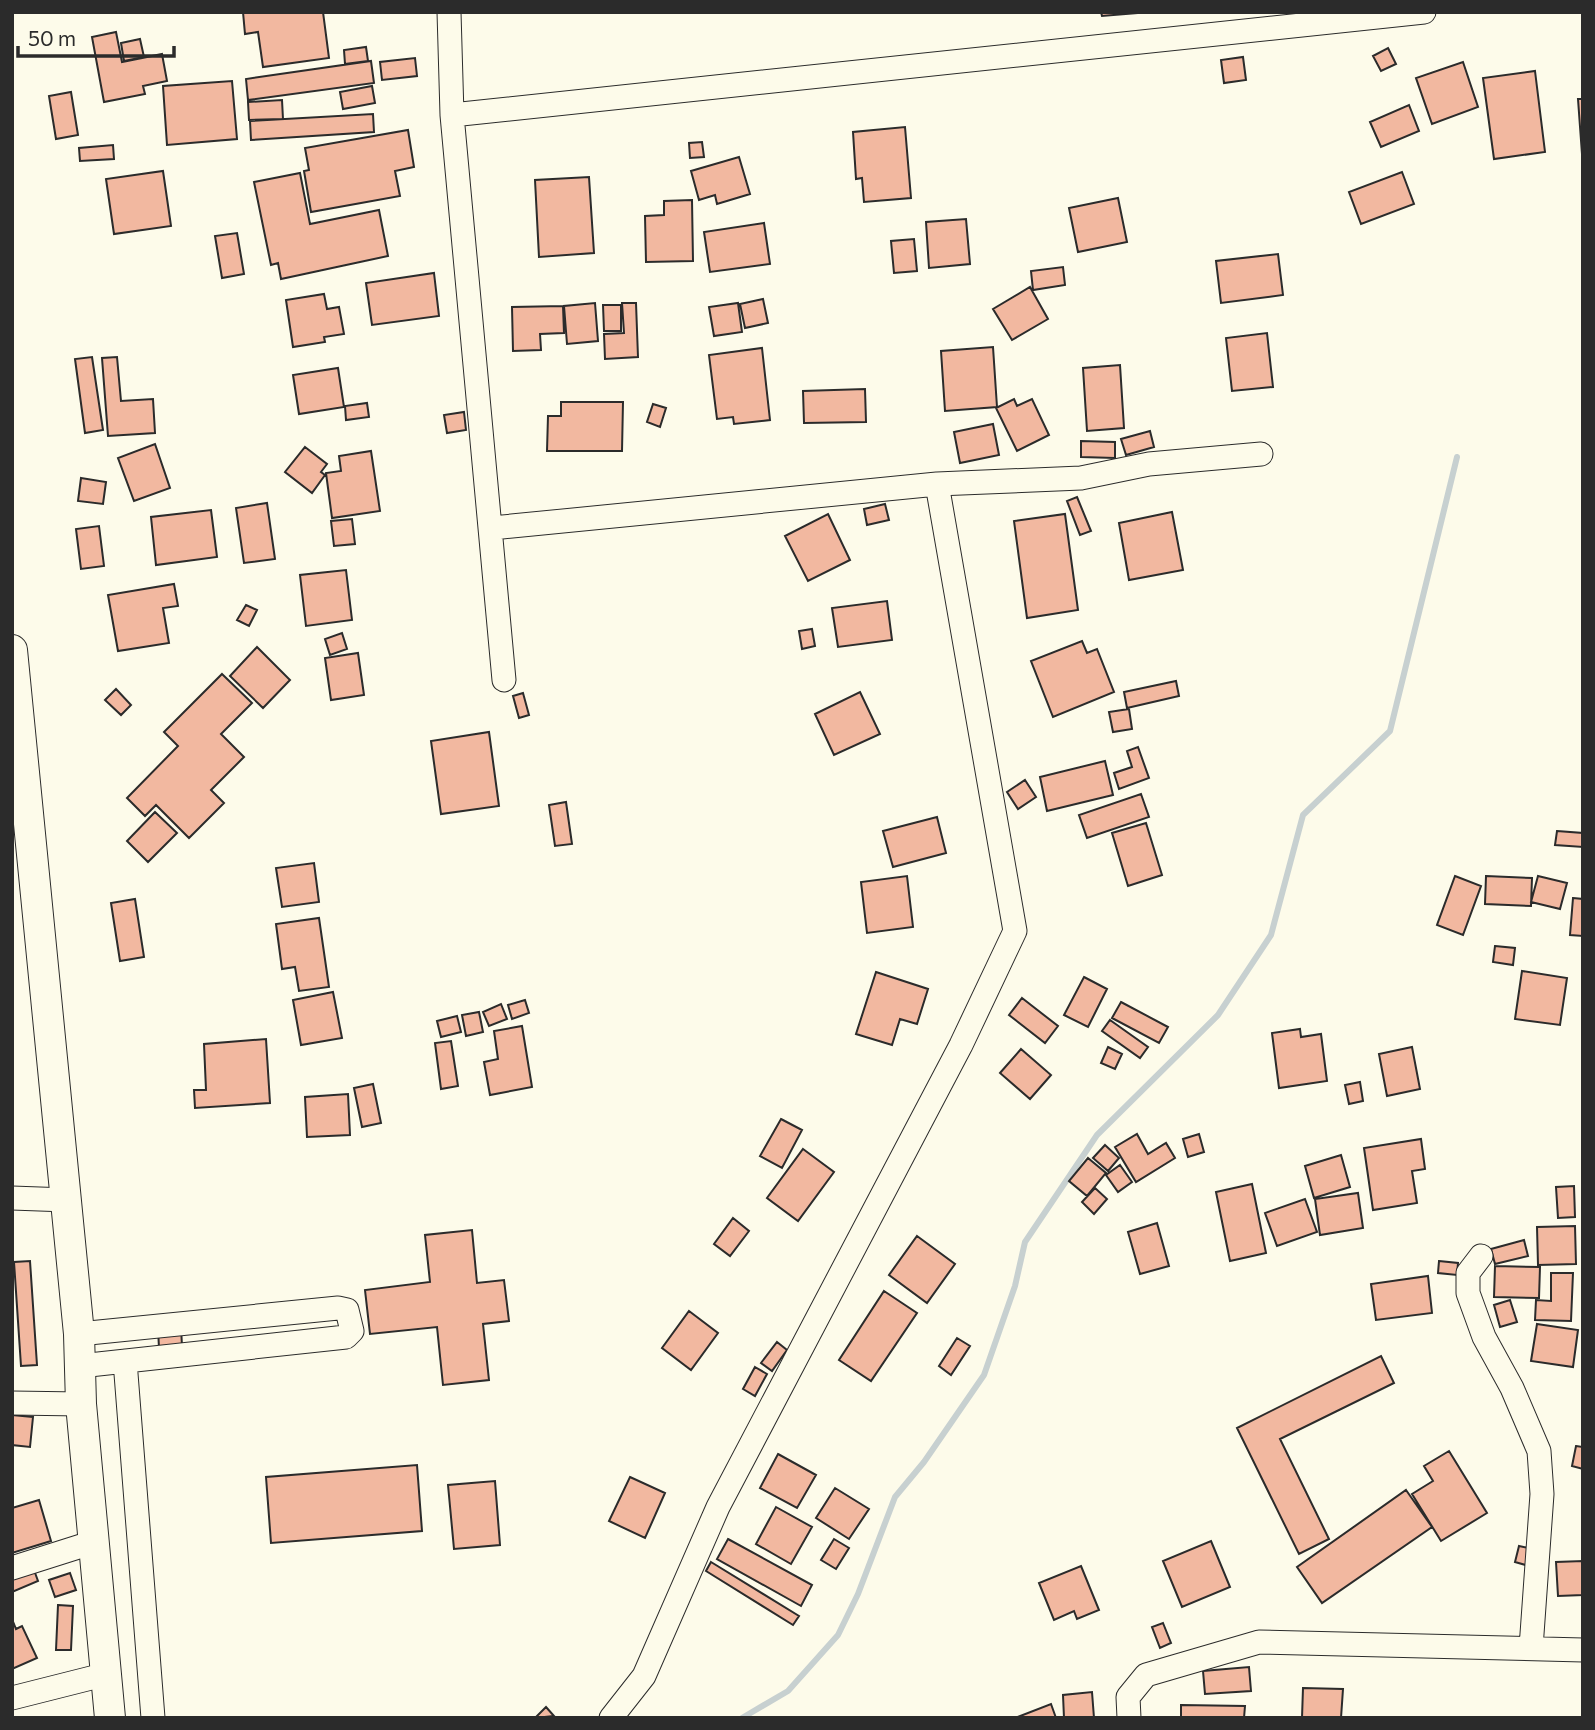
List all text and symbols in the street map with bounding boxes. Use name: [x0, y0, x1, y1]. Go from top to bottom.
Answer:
scale bar: [18, 14, 173, 58]
text: 50 m: [28, 25, 76, 50]

